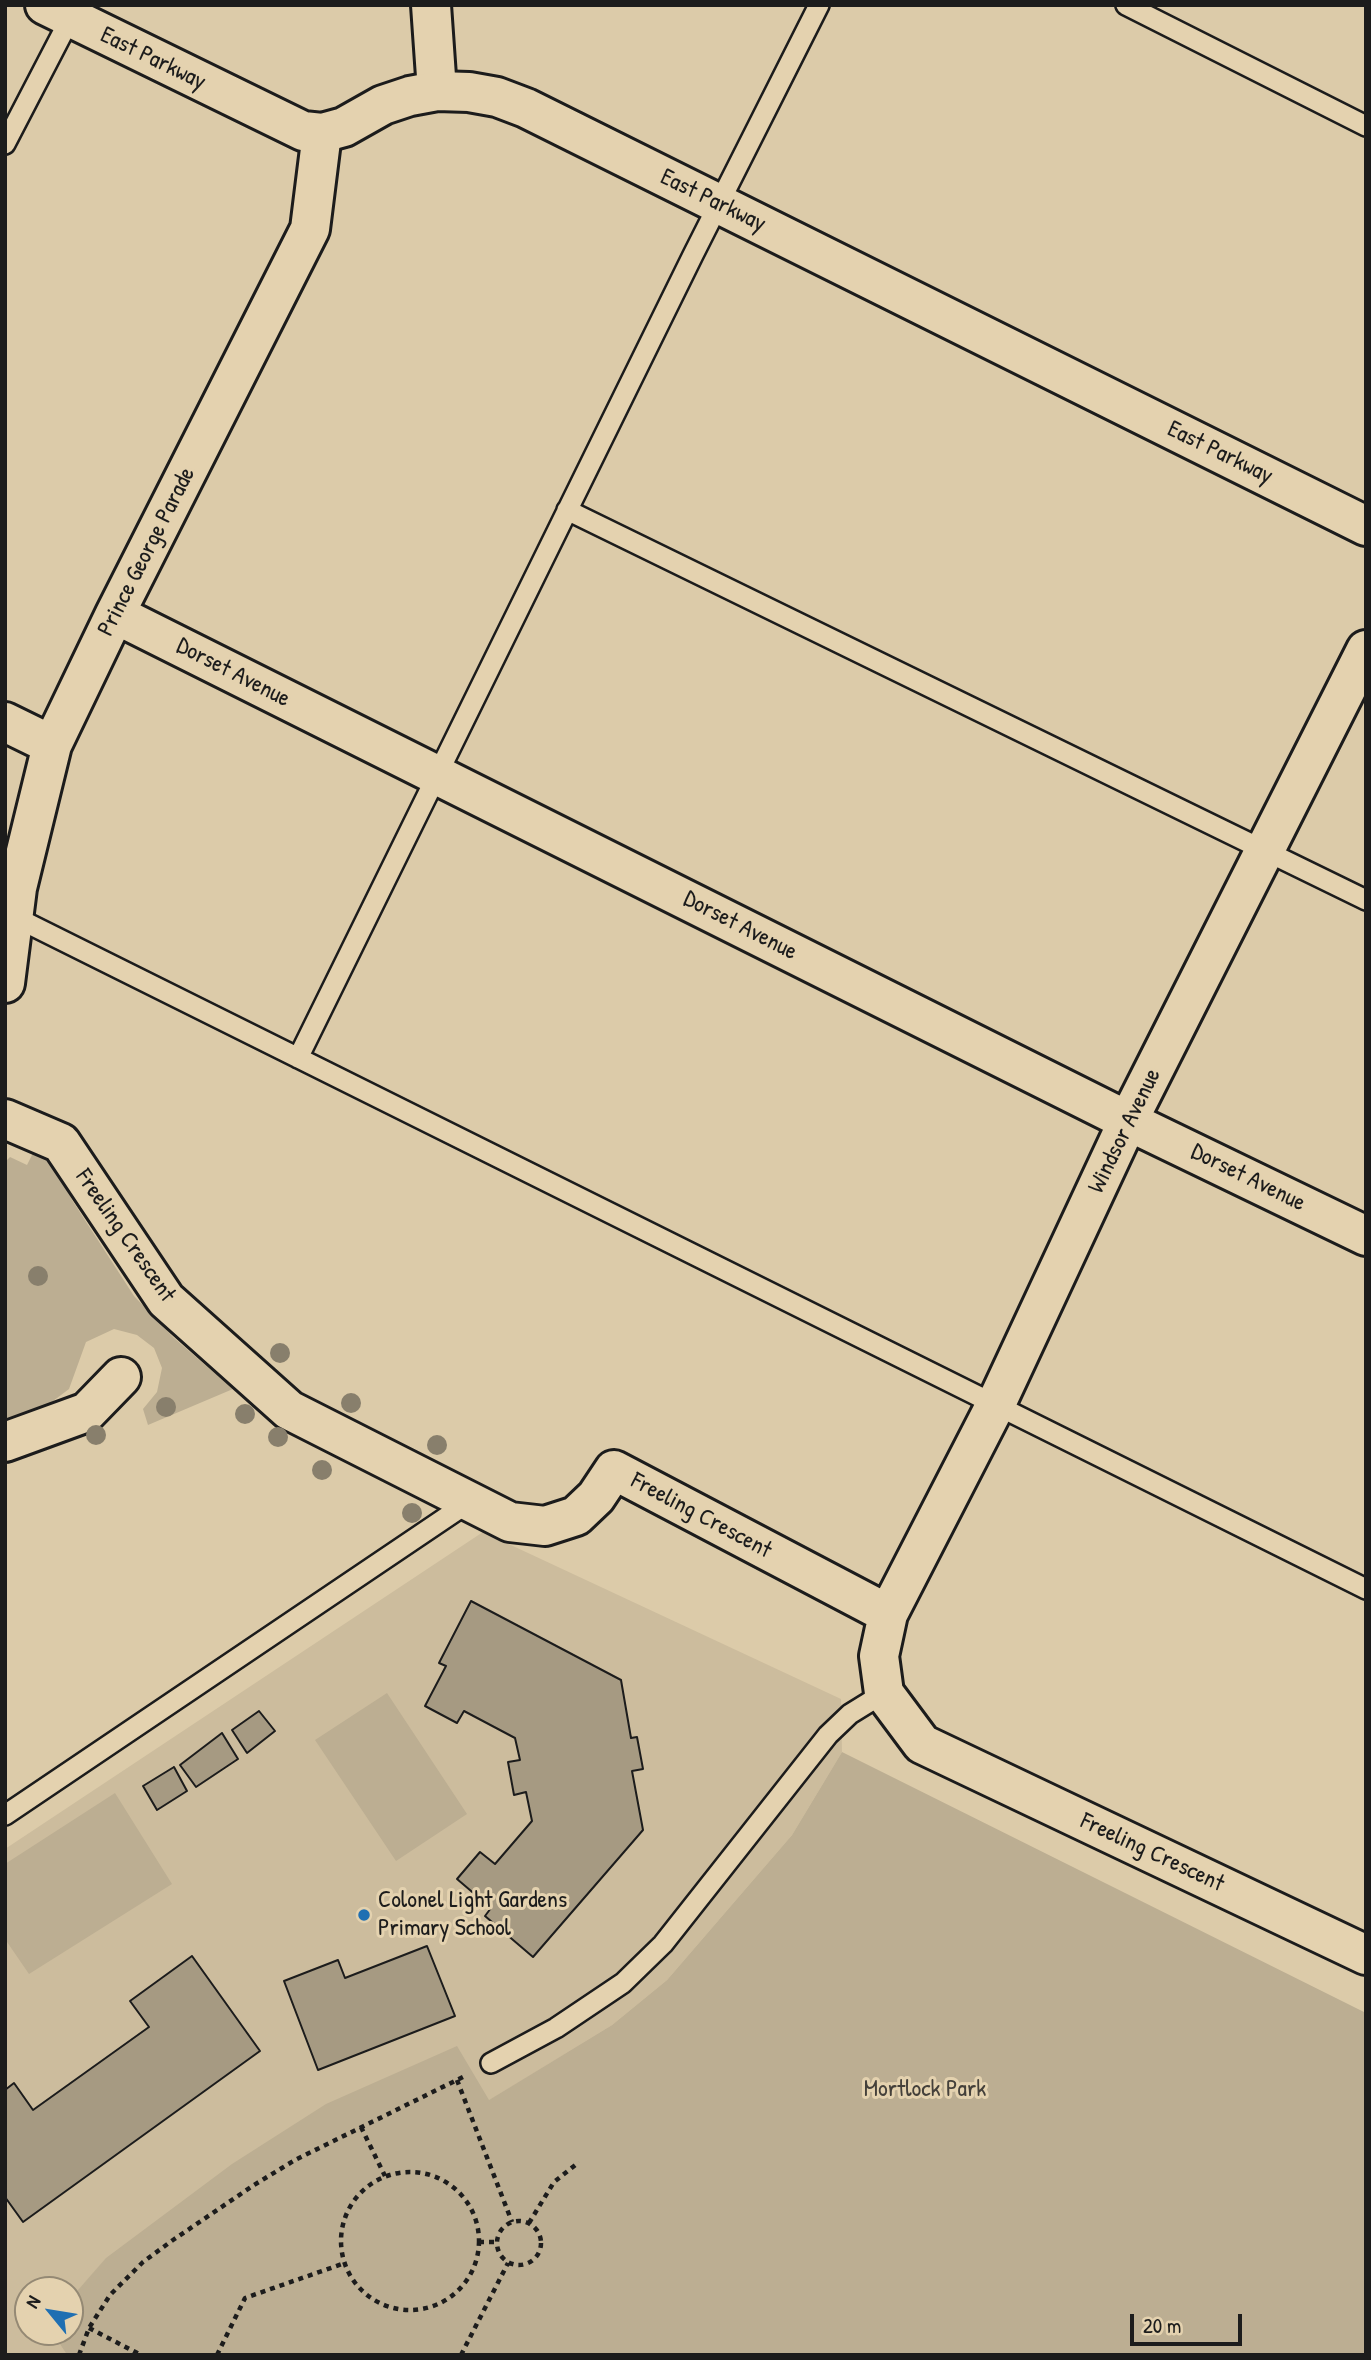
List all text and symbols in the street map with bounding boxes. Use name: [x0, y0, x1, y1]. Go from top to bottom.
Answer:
street label: East Parkway: [96, 21, 210, 97]
street label: East Parkway: [656, 163, 770, 239]
street label: East Parkway: [1163, 415, 1277, 491]
street label: Prince George Parade: [92, 463, 202, 641]
street label: Dorset Avenue: [171, 632, 295, 714]
street label: Dorset Avenue: [678, 885, 802, 967]
street label: Windsor Avenue: [1082, 1064, 1168, 1198]
street label: Dorset Avenue: [1186, 1138, 1310, 1218]
street label: Freeling Crescent: [69, 1164, 181, 1308]
street label: Freeling Crescent: [626, 1467, 776, 1565]
street label: Freeling Crescent: [1076, 1807, 1228, 1899]
place label: Colonel Light Gardens Primary School: [378, 1887, 567, 1943]
marker: Colonel Light Gardens Primary School: [356, 1907, 372, 1923]
park label: Mortlock Park: [864, 2076, 986, 2104]
north arrow: [14, 2276, 84, 2346]
text: N: [19, 2291, 46, 2312]
scale bar: [1133, 2300, 1245, 2344]
text: 20 m: [1143, 2311, 1181, 2340]

